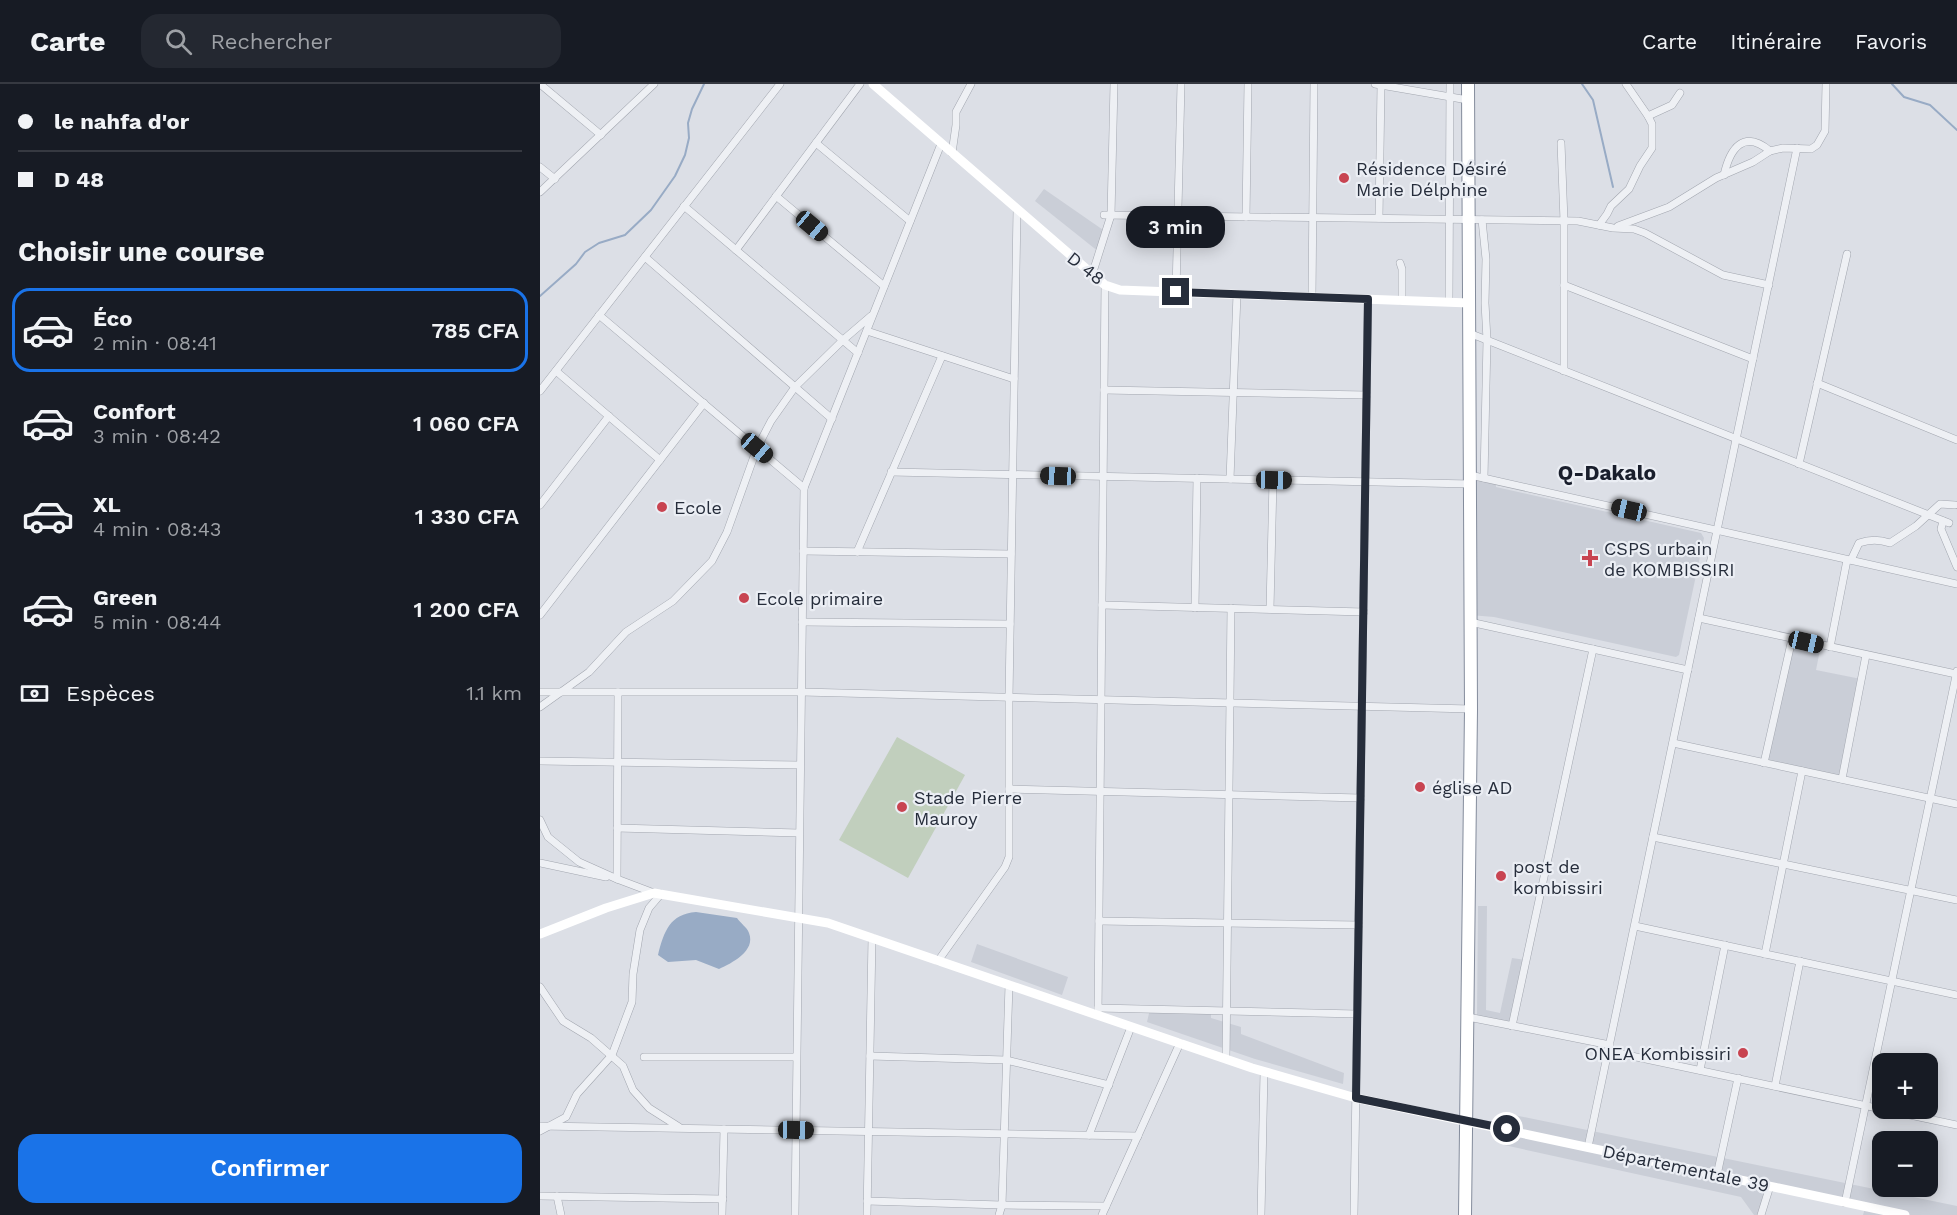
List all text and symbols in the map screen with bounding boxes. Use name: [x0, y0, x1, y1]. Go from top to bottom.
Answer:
search box: [141, 14, 561, 68]
text: Carte: [30, 25, 105, 58]
icon: search: [162, 25, 195, 58]
text: Rechercher: [210, 29, 332, 54]
text: Carte: [1642, 29, 1697, 54]
text: Itinéraire: [1730, 29, 1822, 54]
text: Favoris: [1855, 29, 1927, 54]
text: le nahfa d'or: [54, 109, 189, 134]
place label: Résidence Désiré Marie Délphine: [1356, 158, 1507, 200]
text: D 48: [54, 167, 104, 192]
marker: Résidence Désiré Marie Délphine: [1337, 171, 1351, 185]
callout: 3 min: [1126, 205, 1226, 247]
car: [792, 208, 832, 244]
text: 3 min: [1148, 215, 1203, 239]
text: Choisir une course: [18, 236, 265, 268]
street label: D 48: [1063, 247, 1109, 289]
route end: [1162, 278, 1189, 305]
icon: car: [21, 303, 75, 357]
text: Éco: [93, 306, 132, 331]
text: 785 CFA: [431, 318, 519, 343]
text: 2 min · 08:41: [93, 331, 217, 355]
icon: car: [21, 396, 75, 450]
text: Confort: [93, 399, 176, 424]
text: 1 060 CFA: [413, 411, 519, 436]
text: 3 min · 08:42: [93, 424, 221, 448]
car: [737, 430, 777, 466]
district label: Q-Dakalo: [1558, 460, 1656, 485]
car: [1040, 466, 1076, 486]
car: [1256, 471, 1292, 489]
icon: car: [21, 489, 75, 543]
text: XL: [93, 492, 121, 517]
place label: Ecole: [674, 497, 722, 518]
car: [1609, 497, 1649, 523]
marker: Ecole: [655, 500, 669, 514]
text: 1 330 CFA: [415, 504, 519, 529]
text: 4 min · 08:43: [93, 517, 222, 541]
place label: CSPS urbain de KOMBISSIRI: [1604, 538, 1735, 580]
marker: CSPS urbain de KOMBISSIRI: [1581, 549, 1599, 567]
icon: car: [21, 582, 75, 636]
text: Green: [93, 585, 157, 610]
place label: Ecole primaire: [756, 588, 883, 609]
marker: Ecole primaire: [737, 591, 751, 605]
text: 1 200 CFA: [414, 597, 519, 622]
text: 5 min · 08:44: [93, 610, 222, 634]
car: [1786, 629, 1826, 655]
icon: cash: [18, 677, 51, 710]
text: Espèces: [66, 681, 155, 706]
text: 1.1 km: [466, 681, 522, 705]
place label: église AD: [1432, 777, 1512, 798]
marker: église AD: [1413, 780, 1427, 794]
place label: Stade Pierre Mauroy: [914, 787, 1022, 829]
marker: Stade Pierre Mauroy: [895, 800, 909, 814]
place label: post de kombissiri: [1513, 856, 1603, 898]
marker: post de kombissiri: [1494, 869, 1508, 883]
place label: ONEA Kombissiri: [1585, 1043, 1731, 1064]
marker: ONEA Kombissiri: [1736, 1046, 1750, 1060]
map controls: [1872, 1053, 1938, 1197]
button: +: [1872, 1053, 1938, 1119]
route start: [1493, 1115, 1520, 1142]
car: [778, 1121, 814, 1139]
button: −: [1872, 1131, 1938, 1197]
button: Confirmer: [18, 1134, 522, 1203]
street label: Départementale 39: [1601, 1140, 1771, 1196]

